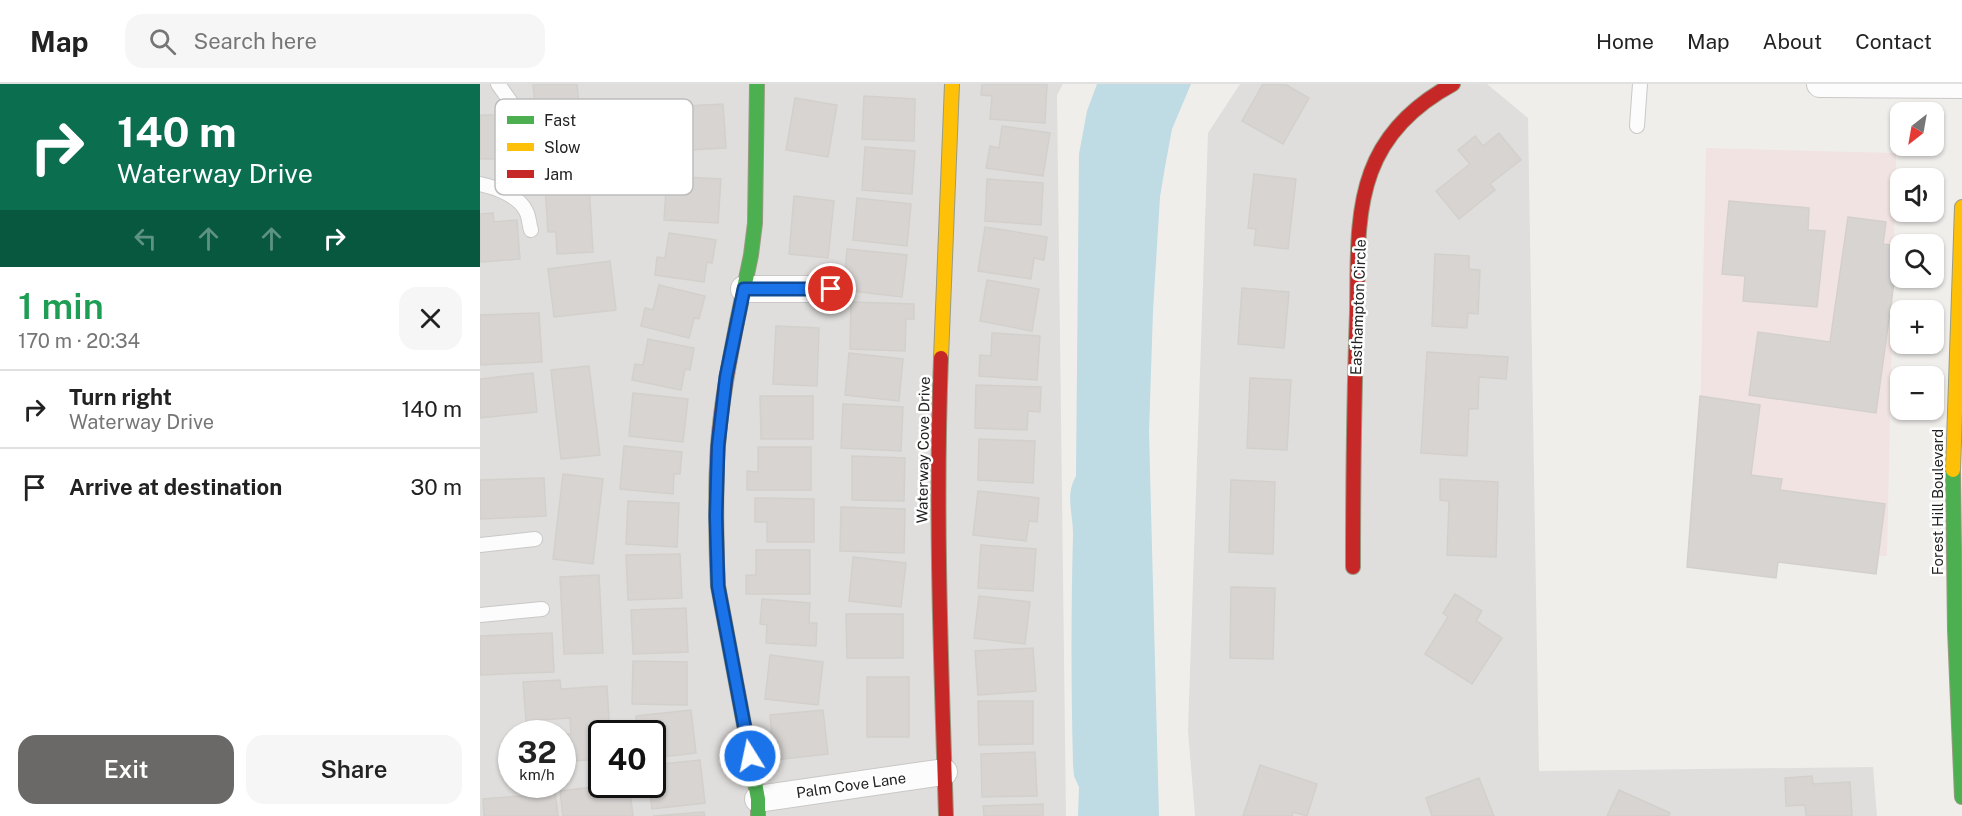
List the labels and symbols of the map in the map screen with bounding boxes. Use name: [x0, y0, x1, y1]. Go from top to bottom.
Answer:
legend: [495, 99, 693, 195]
north arrow: [1890, 102, 1944, 156]
text: Fast: [544, 111, 576, 130]
text: Slow: [544, 138, 581, 157]
text: Jam: [544, 165, 573, 184]
street label: Easthampton Circle: [1347, 239, 1369, 375]
pin: [805, 263, 856, 314]
street label: Waterway Cove Drive: [913, 376, 933, 524]
street label: Forest Hill Boulevard: [1929, 429, 1946, 575]
speed limit sign: 40: [588, 720, 666, 798]
position arrow: [718, 724, 782, 788]
street label: Palm Cove Lane: [795, 769, 907, 801]

